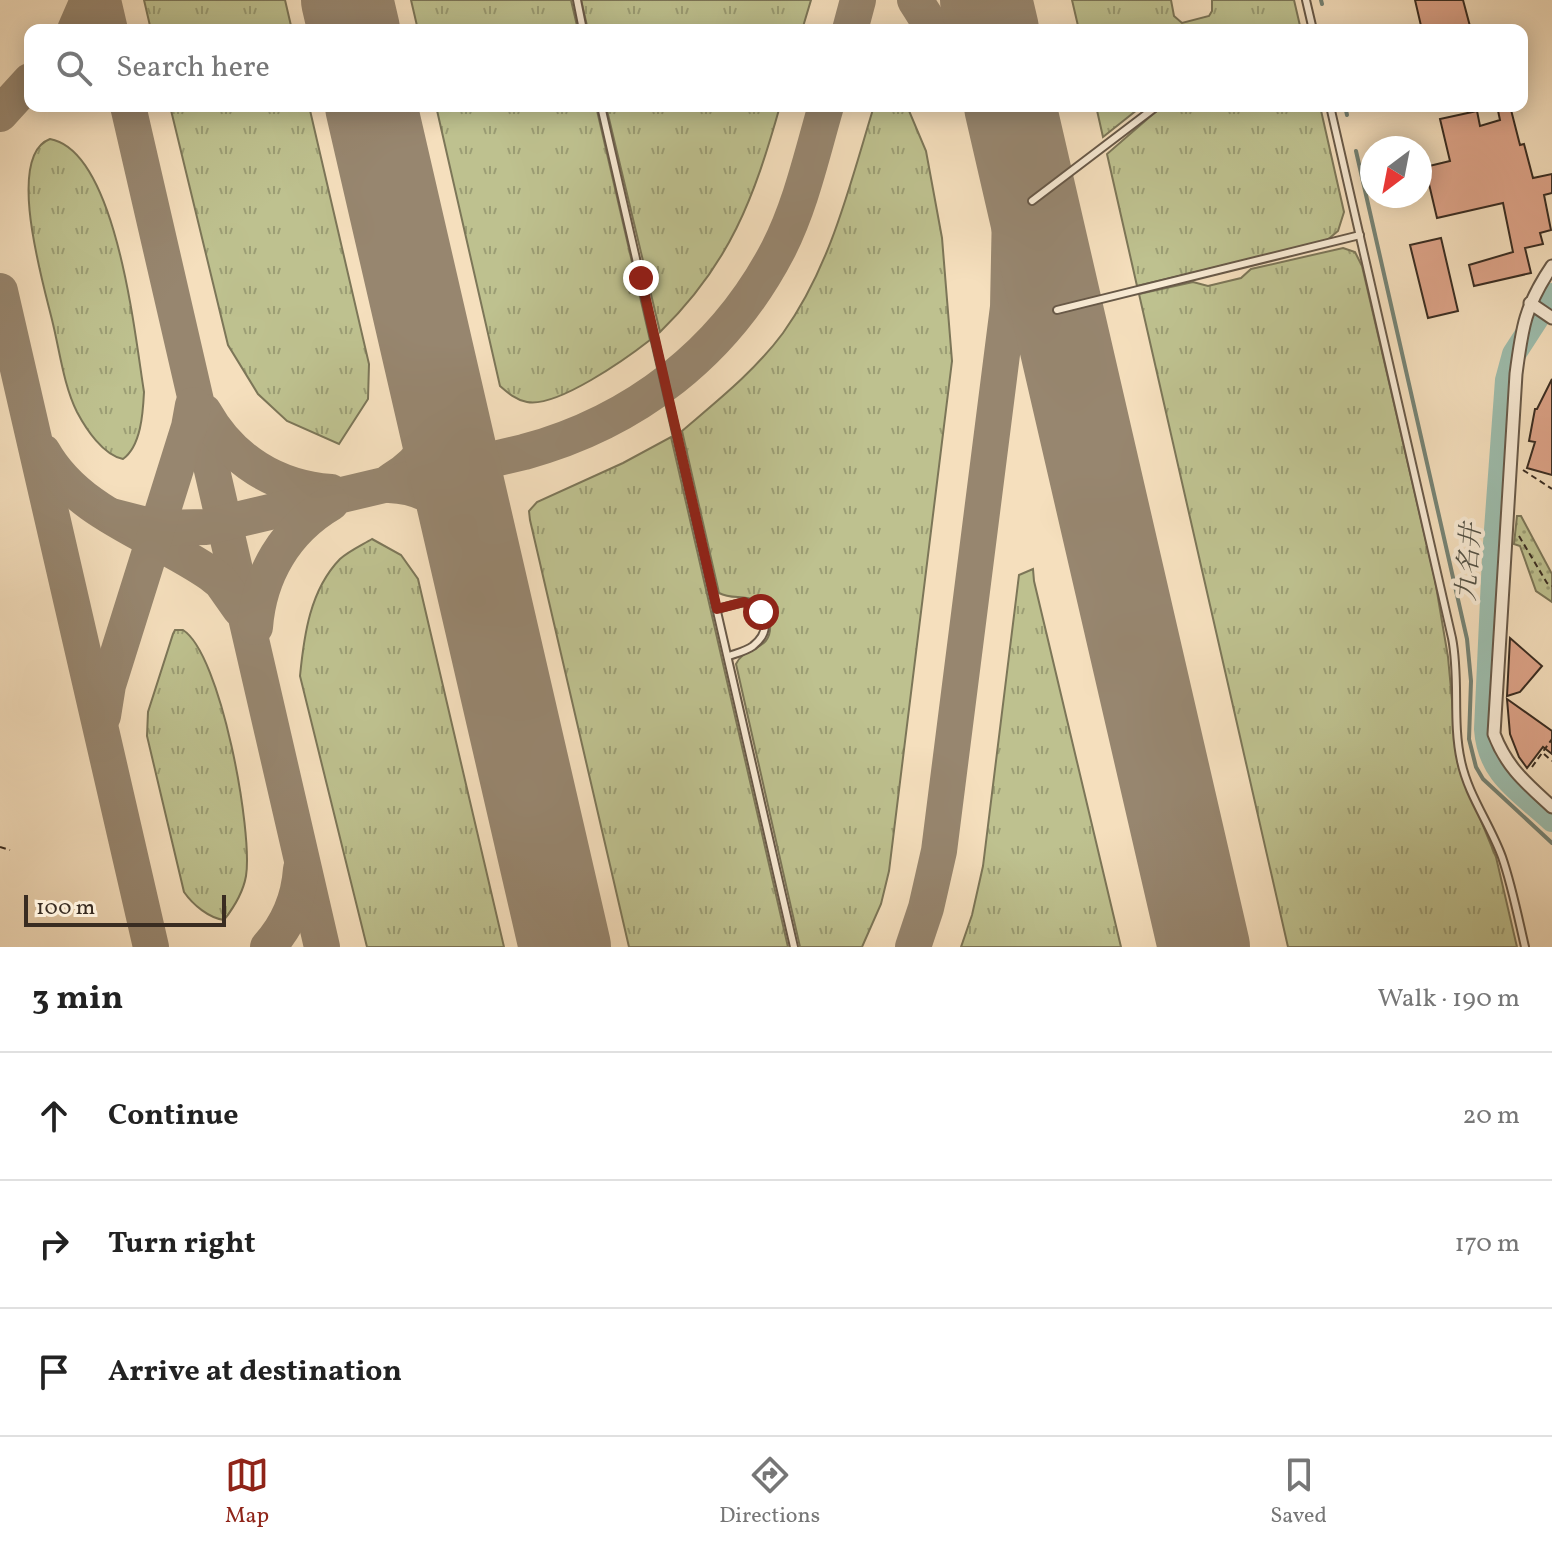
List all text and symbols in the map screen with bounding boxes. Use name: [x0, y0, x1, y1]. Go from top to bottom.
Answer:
search box: [24, 24, 1528, 112]
icon: search: [52, 46, 96, 90]
text: Search here: [116, 47, 270, 89]
north arrow: [1360, 136, 1432, 208]
route end: [623, 260, 659, 296]
water label: 九名井: [1449, 519, 1491, 602]
route start: [743, 594, 779, 630]
scale bar: [24, 891, 226, 927]
text: 100 m: [36, 893, 95, 924]
text: 3 min: [32, 976, 123, 1023]
text: Walk · 190 m: [1377, 981, 1520, 1017]
icon: ahead: [32, 1094, 76, 1138]
text: Continue: [108, 1095, 239, 1137]
text: 20 m: [1462, 1098, 1520, 1134]
icon: right: [32, 1222, 76, 1266]
text: Turn right: [108, 1223, 256, 1265]
text: 170 m: [1455, 1226, 1520, 1262]
icon: arrive: [32, 1350, 76, 1394]
text: Arrive at destination: [108, 1351, 402, 1393]
tab: Map: [225, 1453, 269, 1532]
tab: Directions: [719, 1453, 820, 1532]
tab: Saved: [1270, 1453, 1327, 1532]

